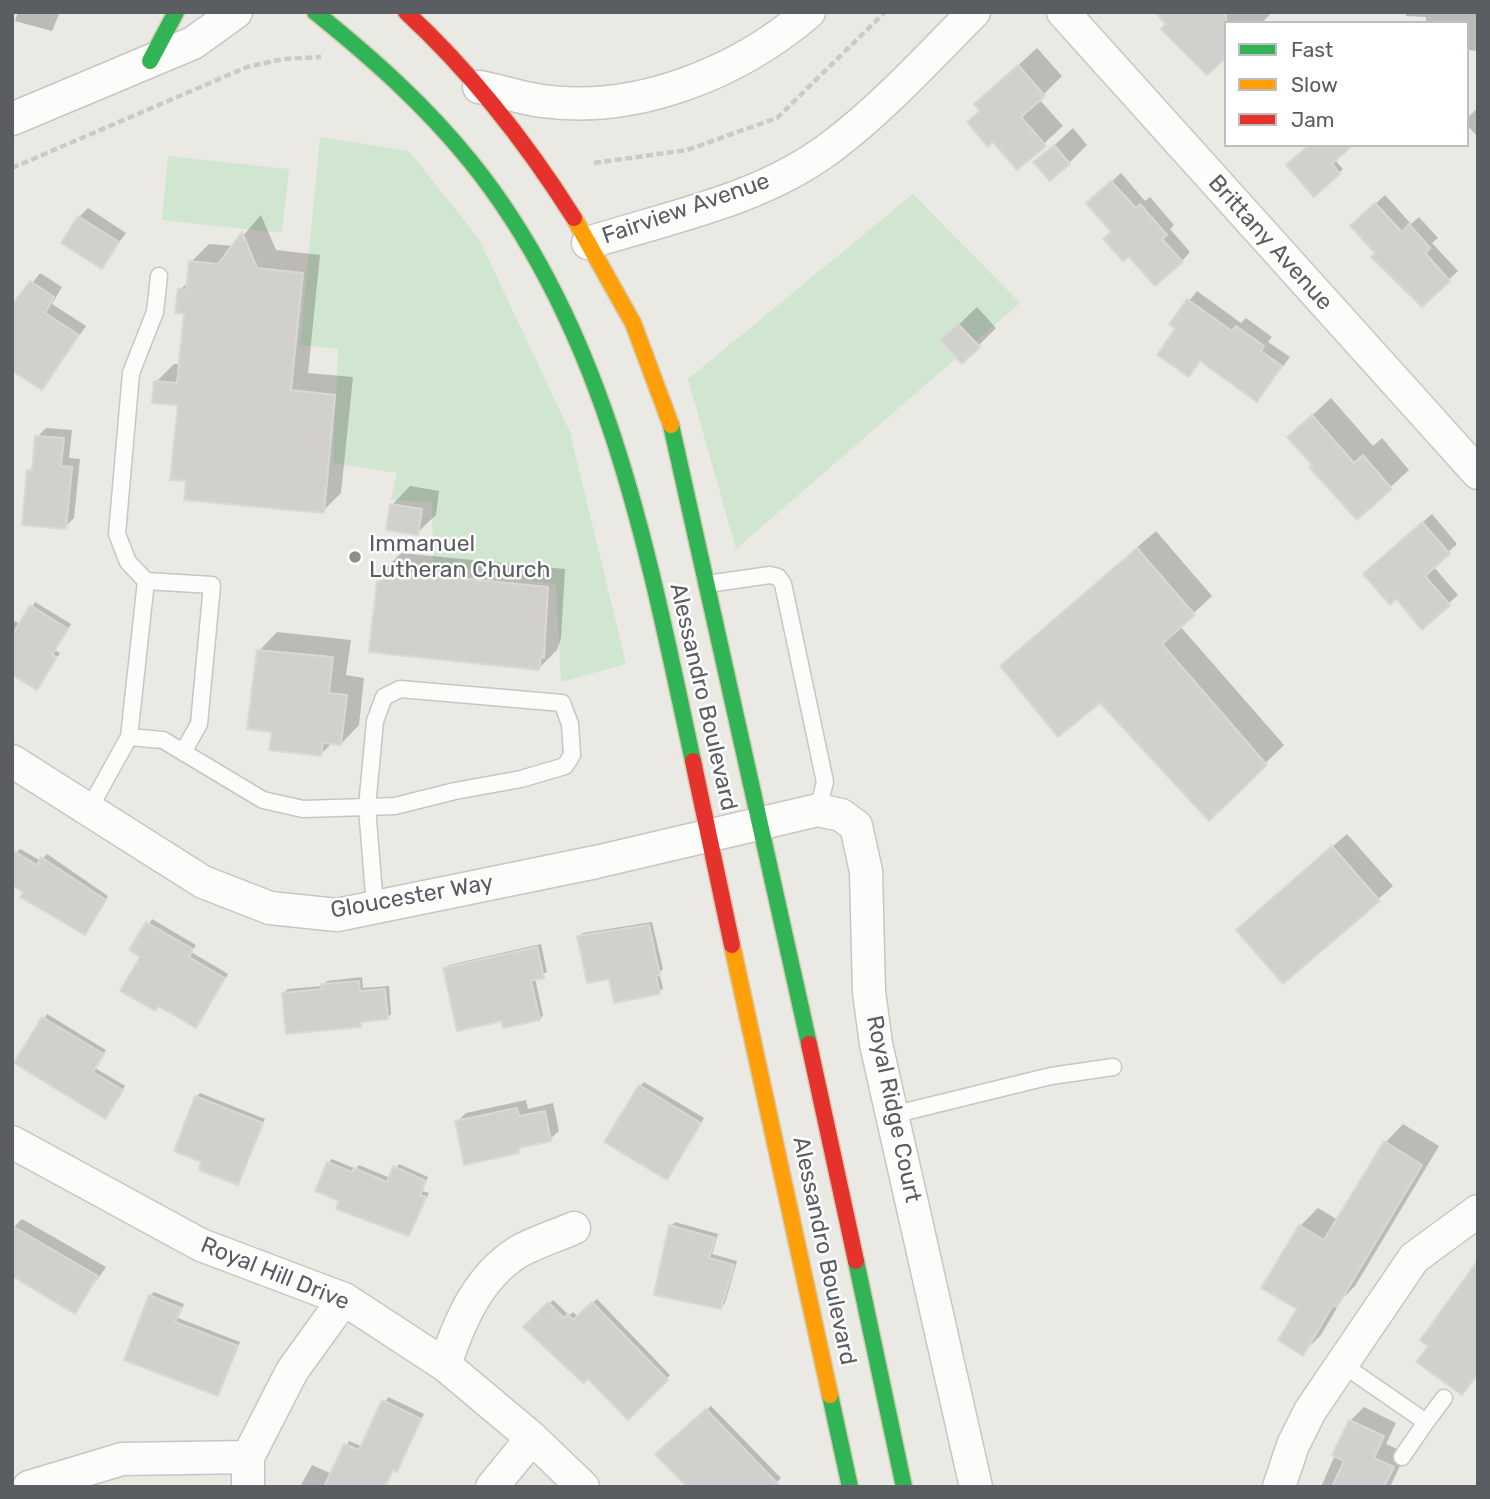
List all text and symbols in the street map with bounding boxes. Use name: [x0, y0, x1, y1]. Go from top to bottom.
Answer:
legend: [1224, 21, 1469, 147]
text: Fast: [1291, 37, 1333, 62]
text: Slow: [1291, 72, 1338, 97]
text: Jam: [1291, 107, 1335, 132]
street label: Fairview Avenue: [599, 167, 773, 251]
street label: Brittany Avenue: [1202, 170, 1338, 316]
place label: Immanuel Lutheran Church: [369, 530, 551, 584]
marker: Immanuel Lutheran Church: [347, 549, 363, 565]
street label: Alessandro Boulevard: [663, 581, 743, 813]
street label: Gloucester Way: [328, 869, 496, 925]
street label: Royal Ridge Court: [860, 1013, 926, 1205]
street label: Alessandro Boulevard: [786, 1134, 862, 1368]
street label: Royal Hill Drive: [197, 1232, 353, 1316]

